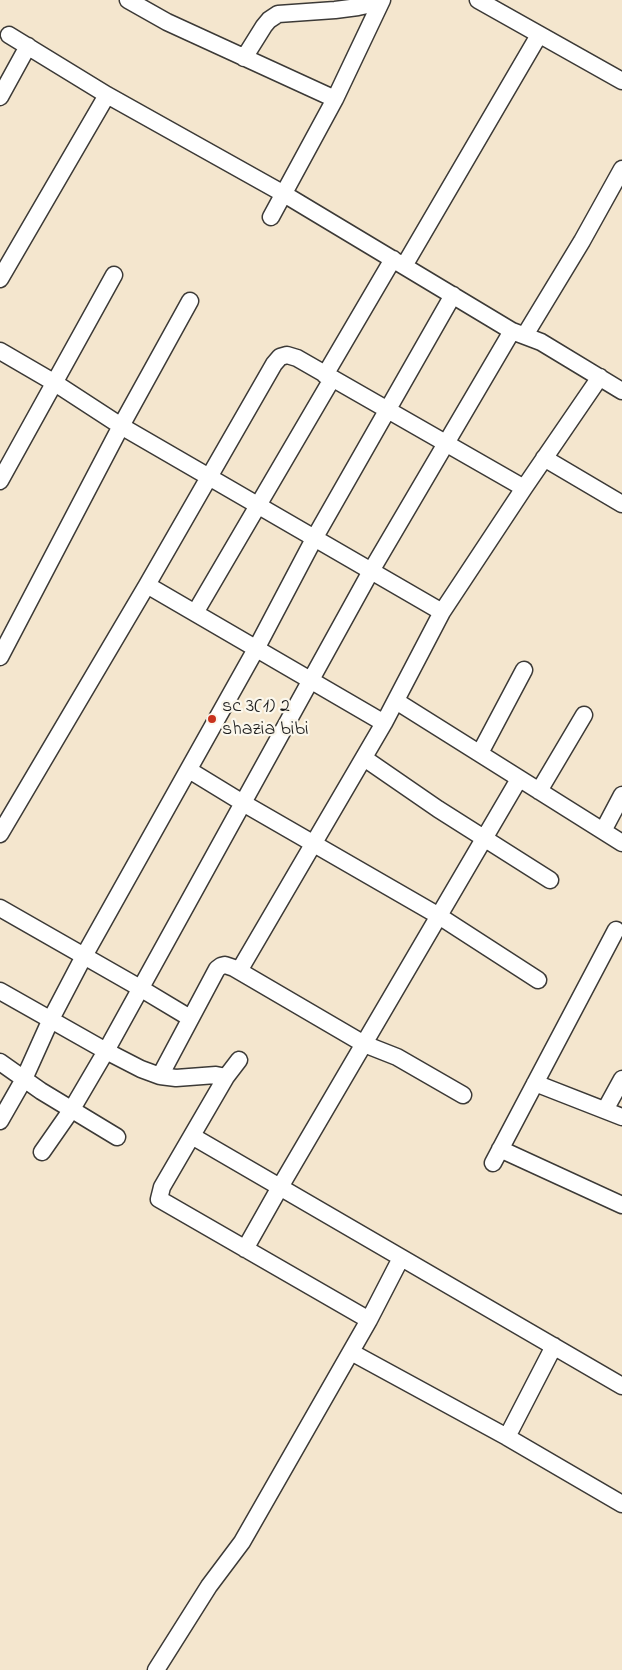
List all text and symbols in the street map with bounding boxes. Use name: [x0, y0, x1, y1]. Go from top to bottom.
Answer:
place label: sc 3(1) 2 shazia bibi: [222, 696, 309, 743]
marker: sc 3(1) 2 shazia bibi: [206, 713, 218, 725]

